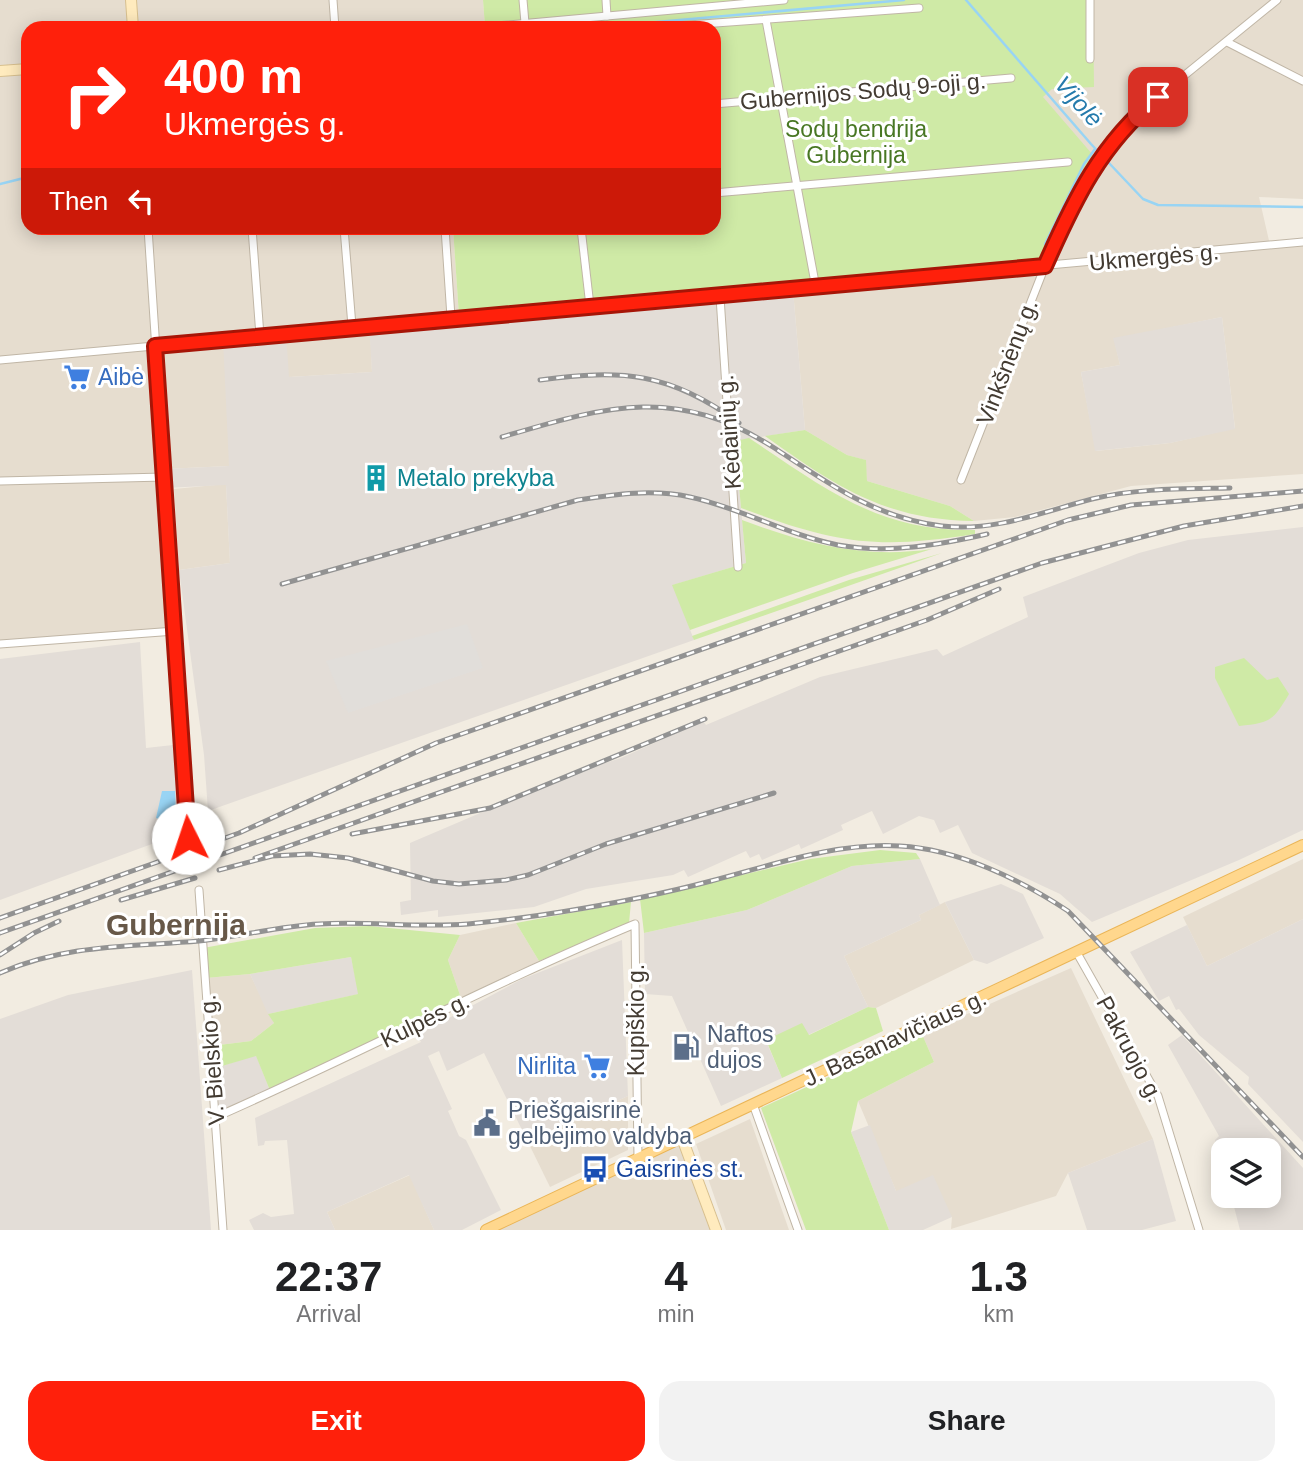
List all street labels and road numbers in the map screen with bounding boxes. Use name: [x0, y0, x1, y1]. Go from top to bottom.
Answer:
street label: Gubernijos Sodų 9-oji g.: [739, 67, 987, 115]
street label: Ukmergės g.: [1088, 238, 1220, 276]
street label: Vinkšnėnų g.: [971, 295, 1043, 429]
street label: Kėdainių g.: [712, 374, 746, 490]
street label: Kupiškio g.: [623, 964, 649, 1076]
street label: J. Basanavičiaus g.: [800, 984, 990, 1092]
street label: Kulpės g.: [376, 987, 474, 1053]
street label: Pakruojo g.: [1091, 992, 1169, 1106]
street label: V. Bielskio g.: [194, 994, 230, 1126]

